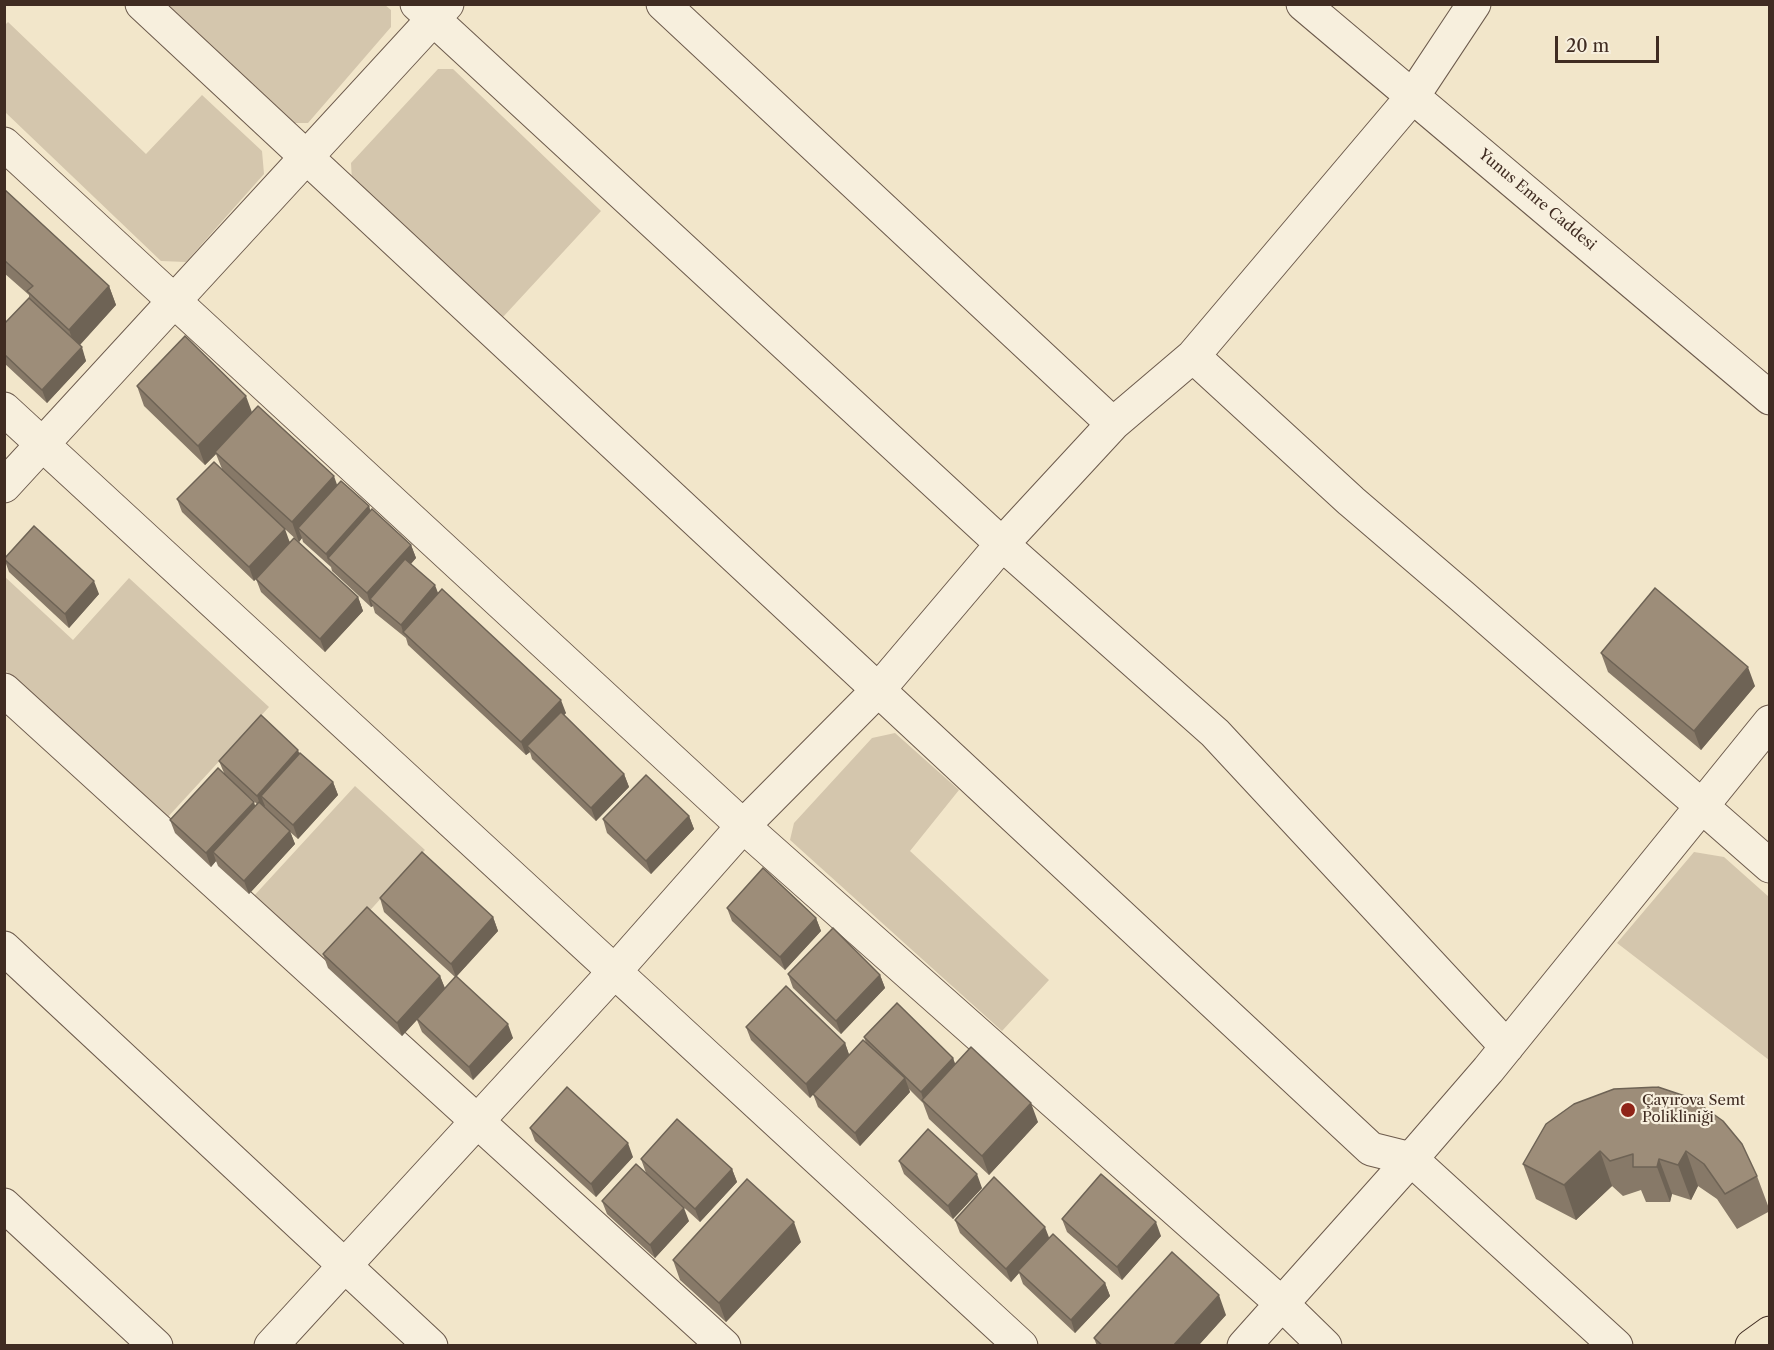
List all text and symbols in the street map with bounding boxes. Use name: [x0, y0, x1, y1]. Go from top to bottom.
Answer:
scale bar: [1558, 24, 1662, 62]
text: 20 m: [1566, 35, 1609, 57]
street label: Yunus Emre Caddesi: [1475, 146, 1599, 254]
place label: Çayırova Semt Polikliniği: [1642, 1092, 1745, 1127]
marker: Çayırova Semt Polikliniği: [1619, 1101, 1637, 1119]

